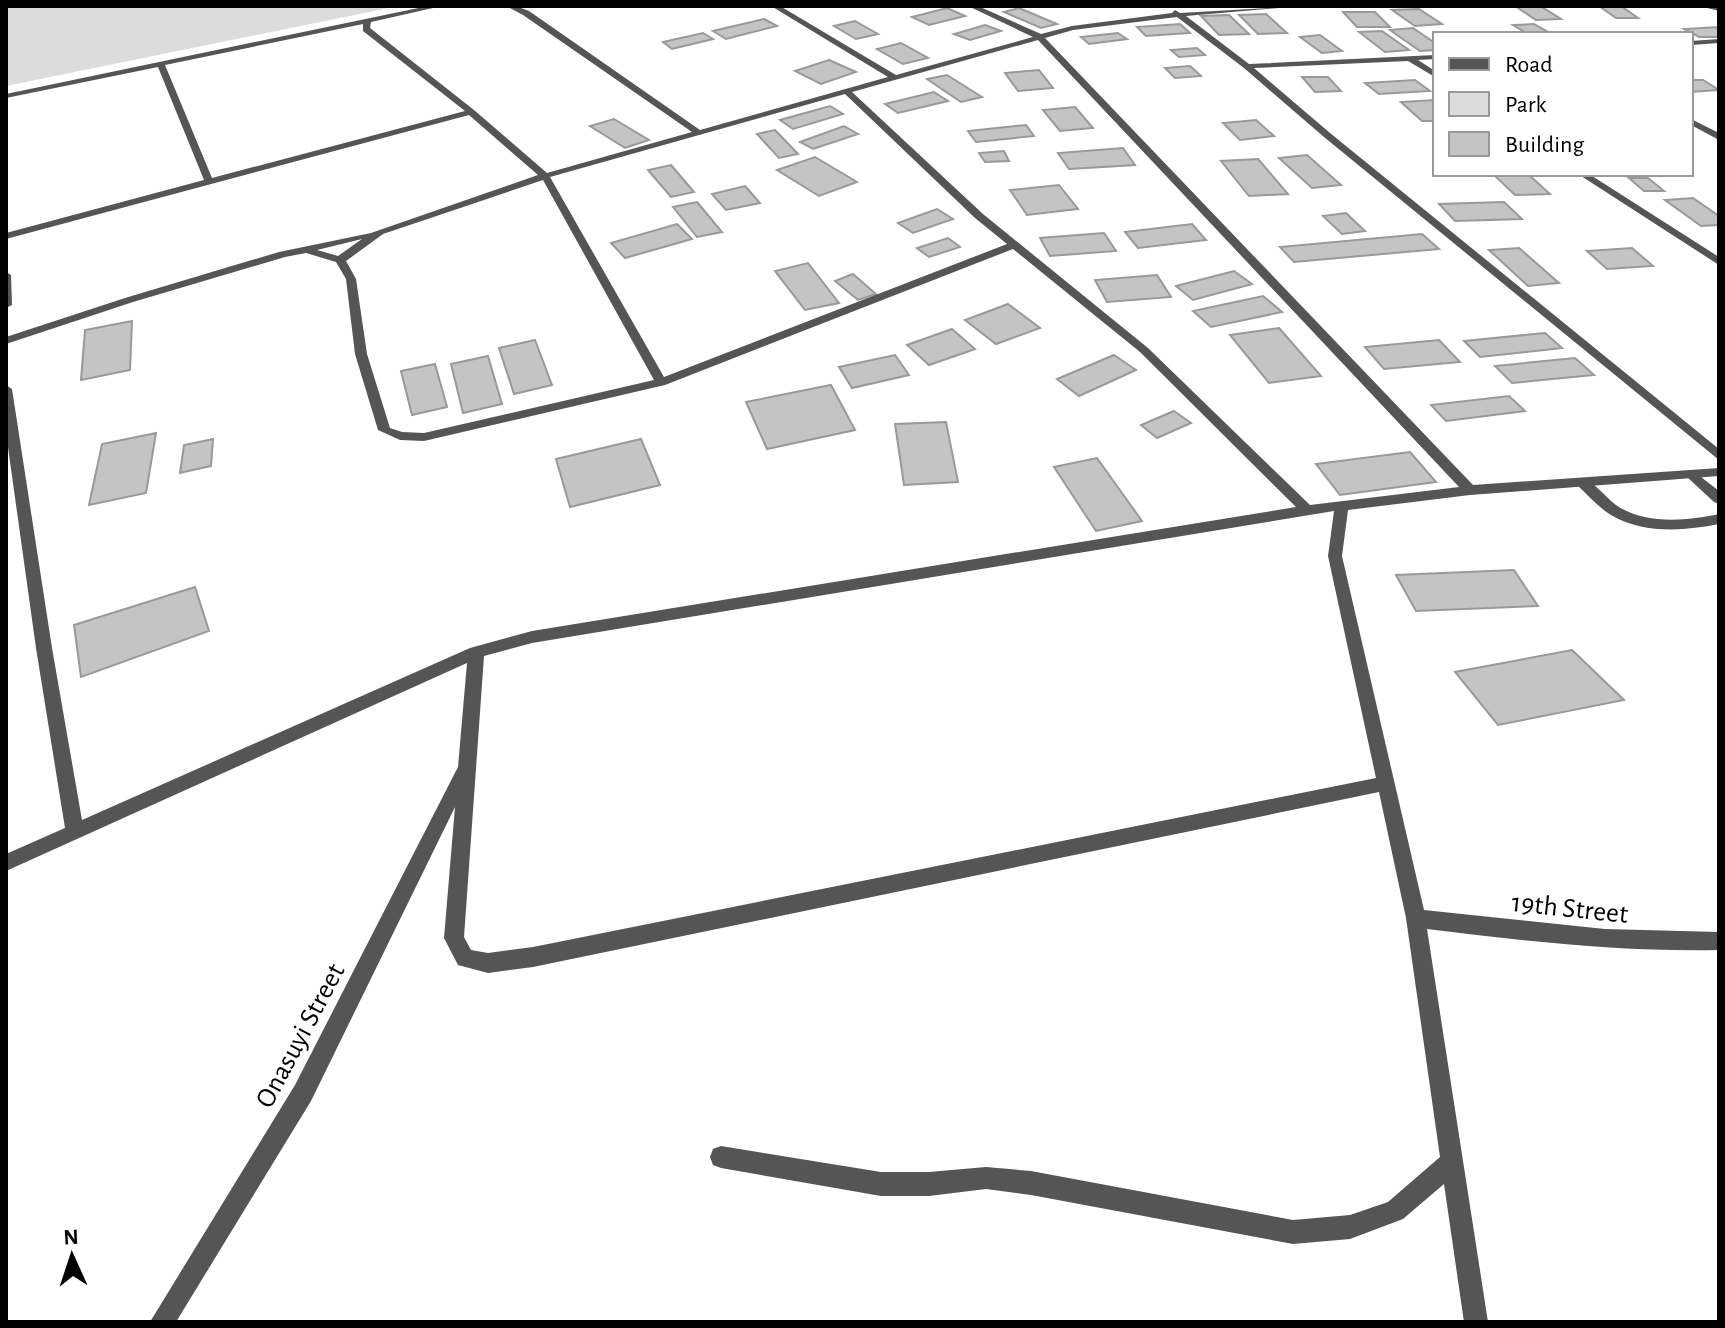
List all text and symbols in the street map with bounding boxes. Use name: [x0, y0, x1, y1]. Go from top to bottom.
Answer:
legend: [1433, 32, 1693, 176]
text: Road: [1505, 53, 1553, 77]
text: Park: [1505, 93, 1546, 117]
text: Building: [1505, 133, 1584, 157]
street label: 19th Street: [1510, 889, 1629, 929]
street label: Onasuyi Street: [251, 959, 350, 1113]
north arrow: [32, 1216, 112, 1296]
text: N: [63, 1226, 79, 1248]

